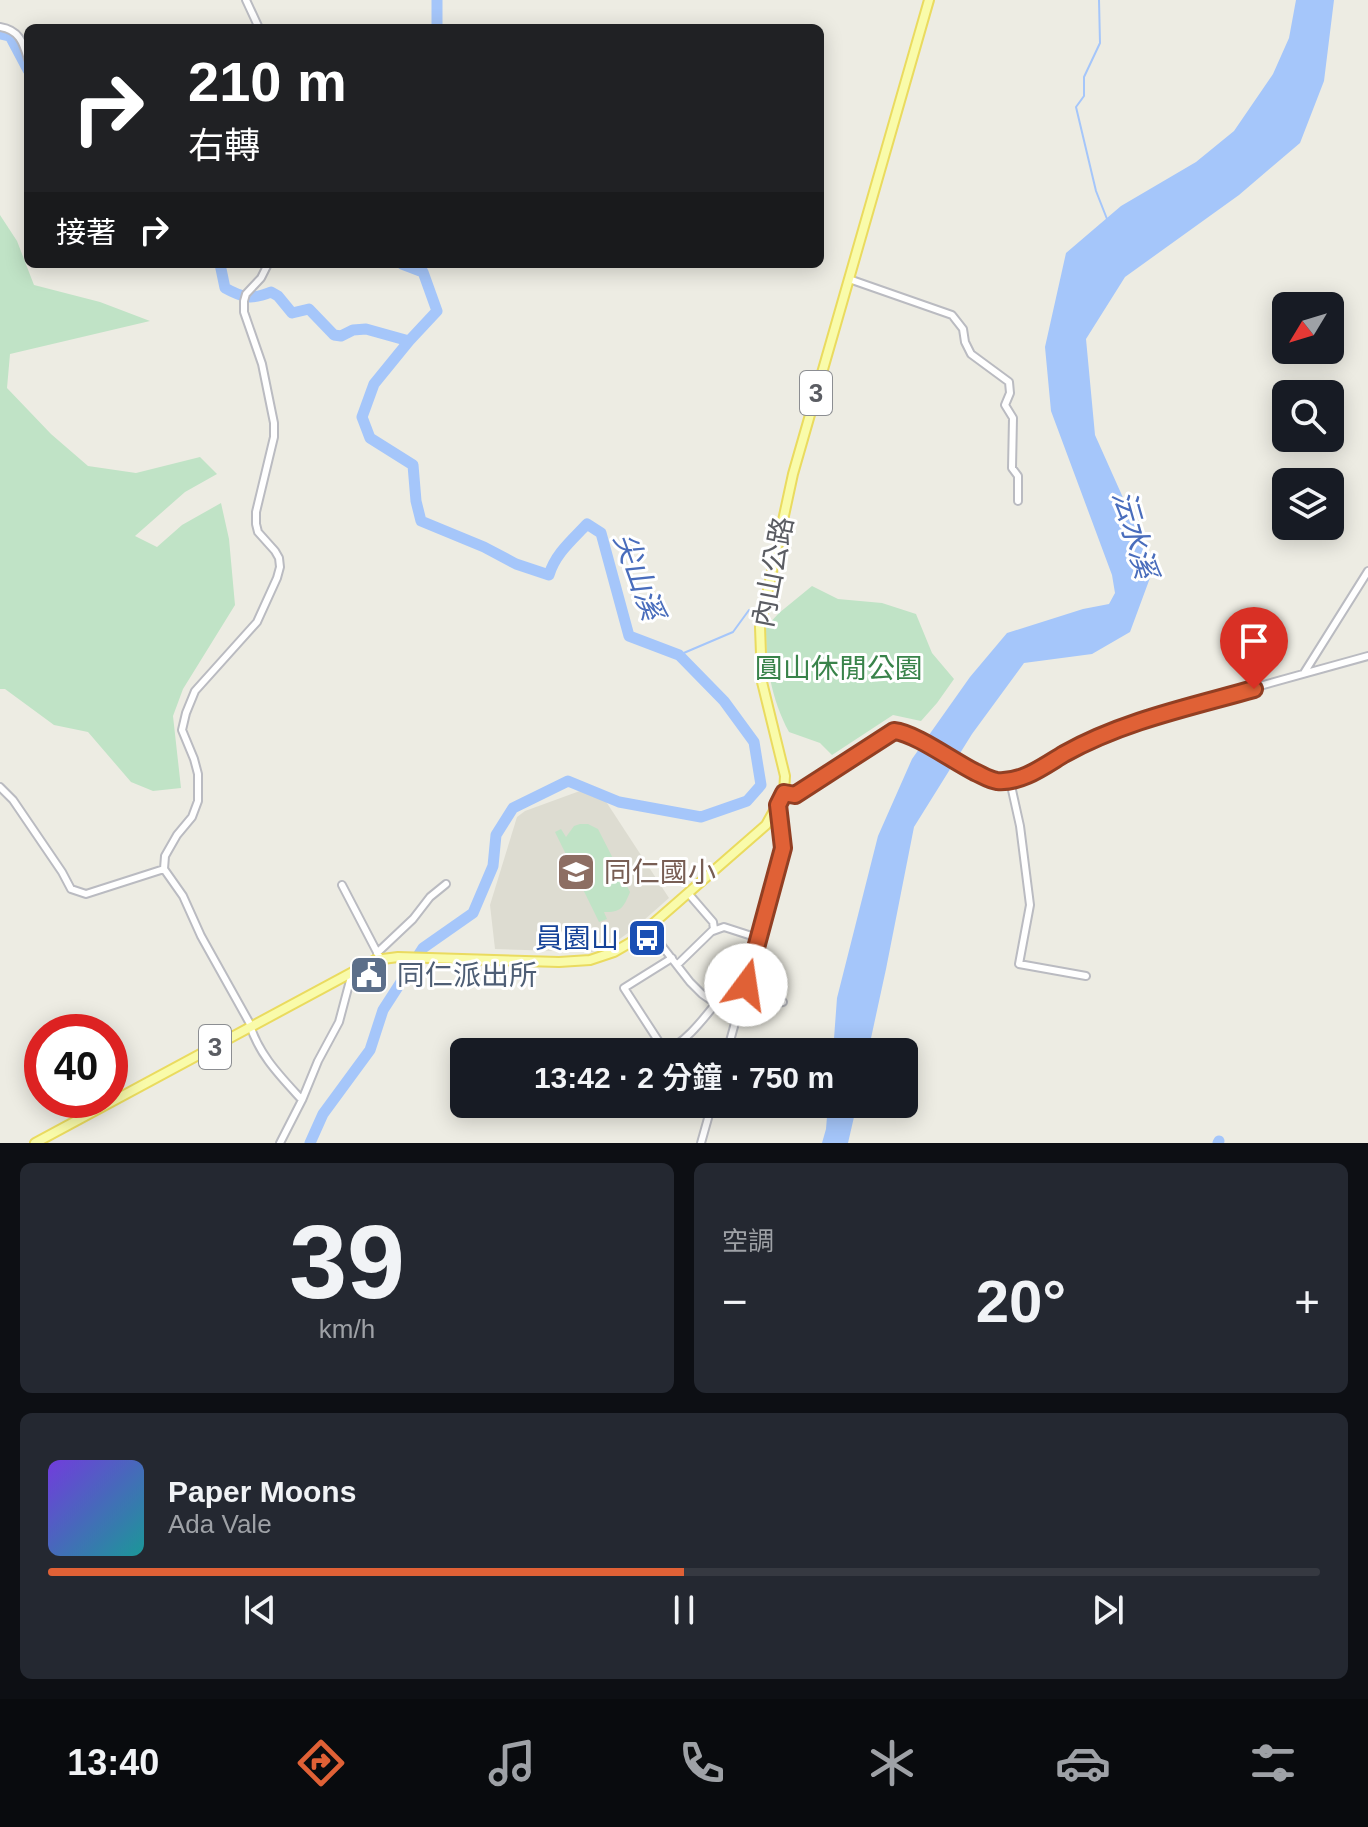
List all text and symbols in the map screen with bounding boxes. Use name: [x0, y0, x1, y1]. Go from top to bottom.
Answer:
text: 210 m: [188, 50, 347, 113]
icon: right: [56, 56, 160, 160]
text: 右轉: [188, 125, 260, 166]
icon: right: [132, 208, 176, 252]
text: 接著: [56, 216, 116, 249]
north arrow: [1272, 292, 1344, 364]
map controls: [1272, 292, 1344, 540]
road number: 3: [800, 371, 832, 415]
button: search: [1272, 380, 1344, 452]
button: layers: [1272, 468, 1344, 540]
water label: 沄水溪: [1107, 486, 1164, 586]
street label: 內山公路: [747, 514, 799, 630]
water label: 尖山溪: [608, 528, 671, 628]
pin: [1220, 607, 1288, 689]
icon: arrive: [1232, 619, 1276, 663]
park label: 圓山休閒公園: [755, 653, 923, 684]
school or university icon: 同仁國小: [555, 851, 597, 893]
place label: 同仁國小: [604, 857, 716, 888]
bus stop icon: 員園山: [626, 917, 668, 959]
place label: 員園山: [535, 923, 619, 954]
position arrow: [704, 943, 788, 1027]
public building icon: 同仁派出所: [348, 954, 390, 996]
place label: 同仁派出所: [397, 960, 537, 991]
speed limit sign: 40: [24, 1014, 128, 1118]
road number: 3: [199, 1025, 231, 1069]
text: 13:42 · 2 分鐘 · 750 m: [534, 1061, 834, 1094]
text: 39: [289, 1204, 405, 1320]
text: 空調: [722, 1226, 774, 1256]
text: 20°: [976, 1268, 1066, 1335]
text: −: [722, 1277, 748, 1326]
text: +: [1294, 1277, 1320, 1326]
text: km/h: [319, 1314, 375, 1344]
text: Paper Moons: [168, 1475, 356, 1508]
text: Ada Vale: [168, 1509, 272, 1539]
icon: previous: [238, 1588, 282, 1632]
icon: pause: [662, 1588, 706, 1632]
icon: next: [1086, 1588, 1130, 1632]
icon: directions: [293, 1735, 349, 1791]
icon: music: [484, 1735, 540, 1791]
icon: phone: [674, 1735, 730, 1791]
icon: climate: [864, 1735, 920, 1791]
icon: car: [1055, 1735, 1111, 1791]
icon: filters: [1245, 1735, 1301, 1791]
text: 13:40: [67, 1742, 159, 1783]

